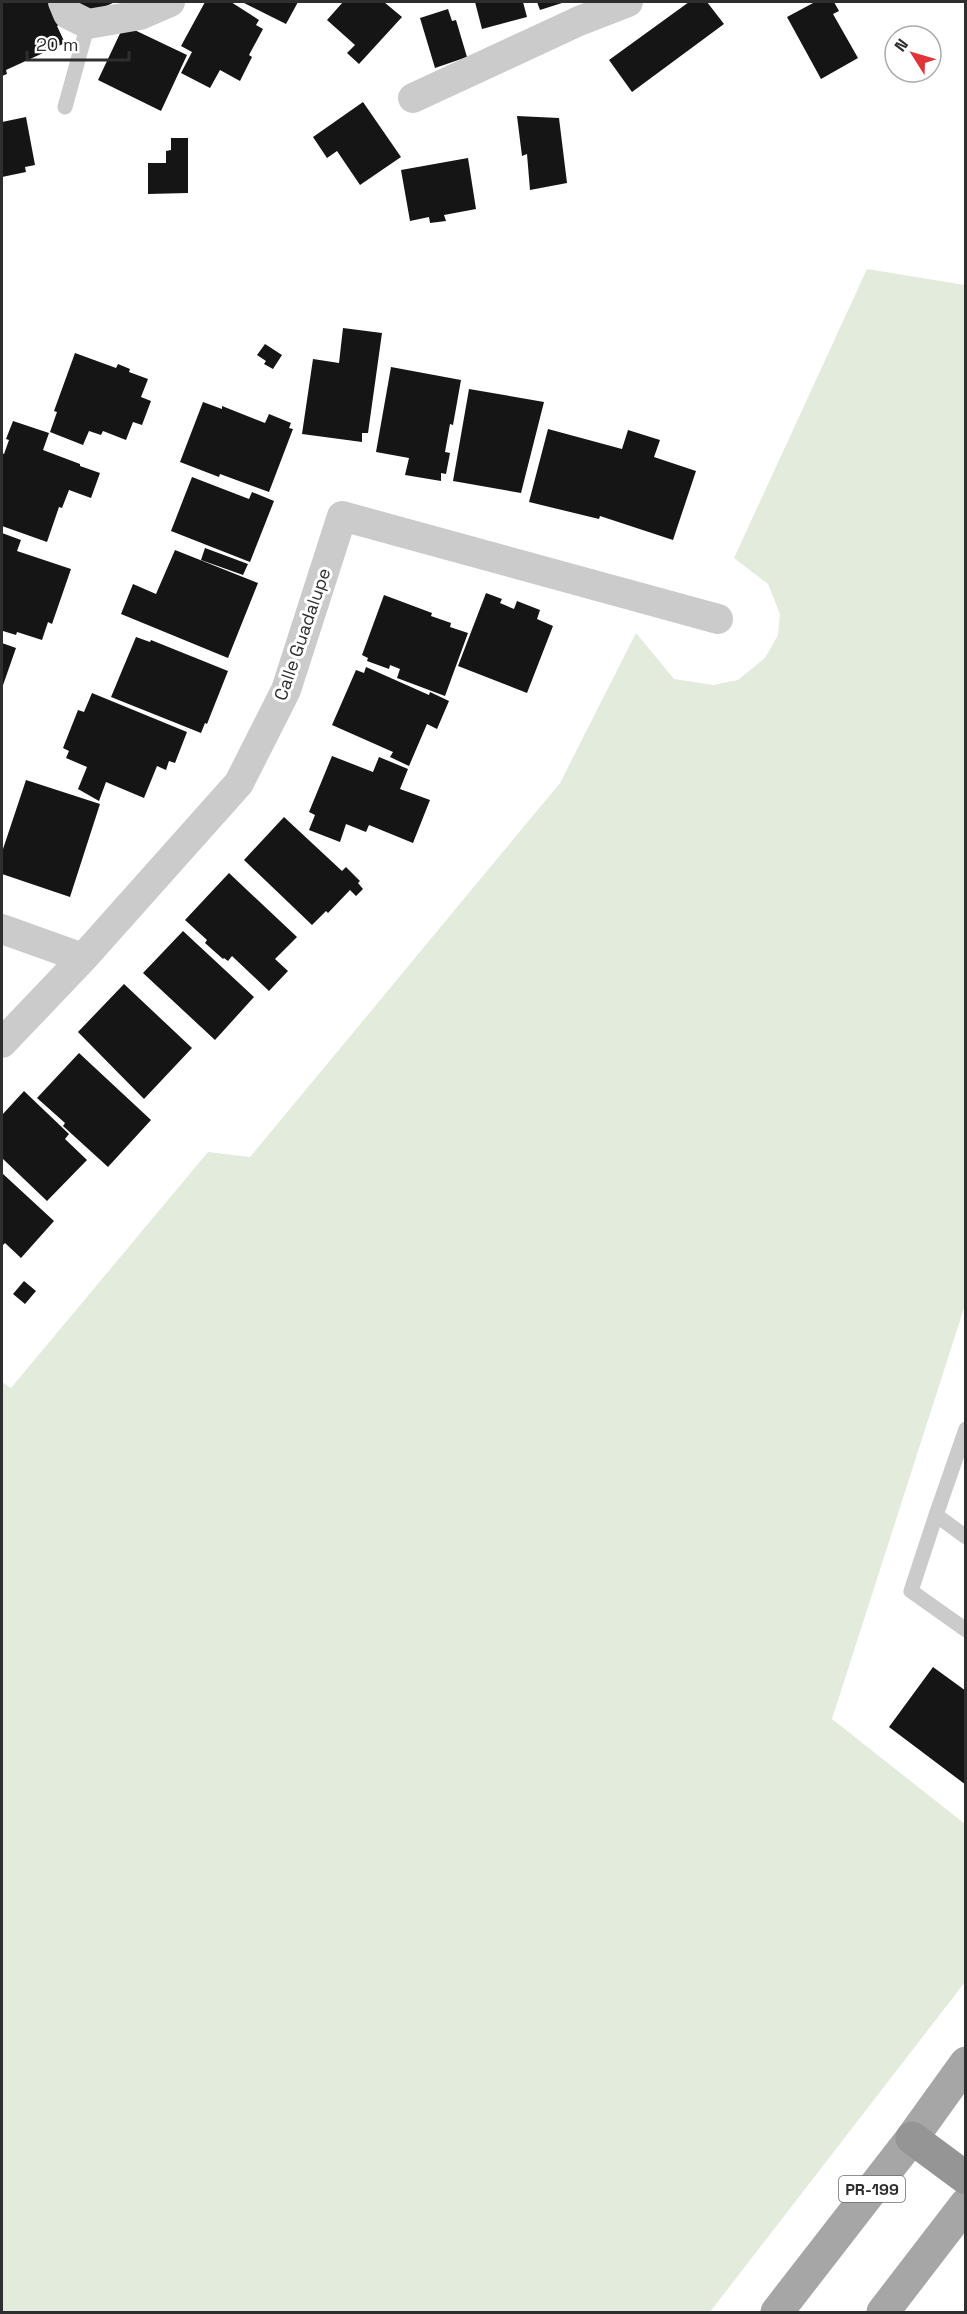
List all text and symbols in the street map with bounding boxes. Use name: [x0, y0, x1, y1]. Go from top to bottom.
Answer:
scale bar: [27, 24, 129, 62]
north arrow: [883, 24, 943, 84]
text: 20 m: [36, 33, 79, 56]
text: N: [890, 35, 913, 56]
street label: Calle Guadalupe: [269, 565, 335, 703]
road number: PR-199: [839, 2176, 905, 2202]

